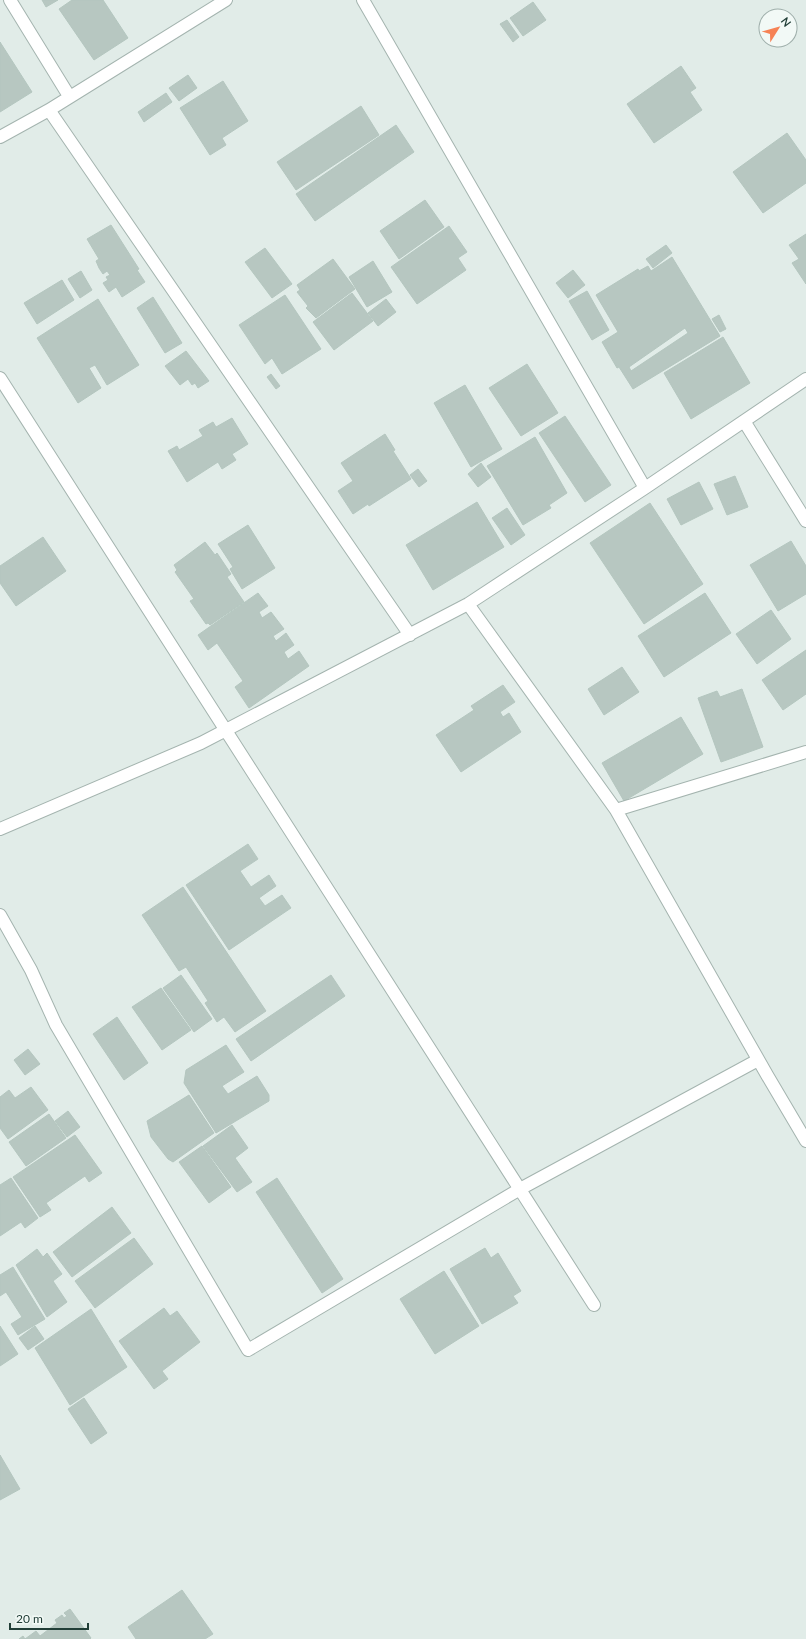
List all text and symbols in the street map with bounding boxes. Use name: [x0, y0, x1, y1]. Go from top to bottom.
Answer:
north arrow: [758, 8, 798, 48]
text: N: [779, 14, 794, 29]
scale bar: [10, 1605, 88, 1631]
text: 20 m: [16, 1611, 43, 1626]

